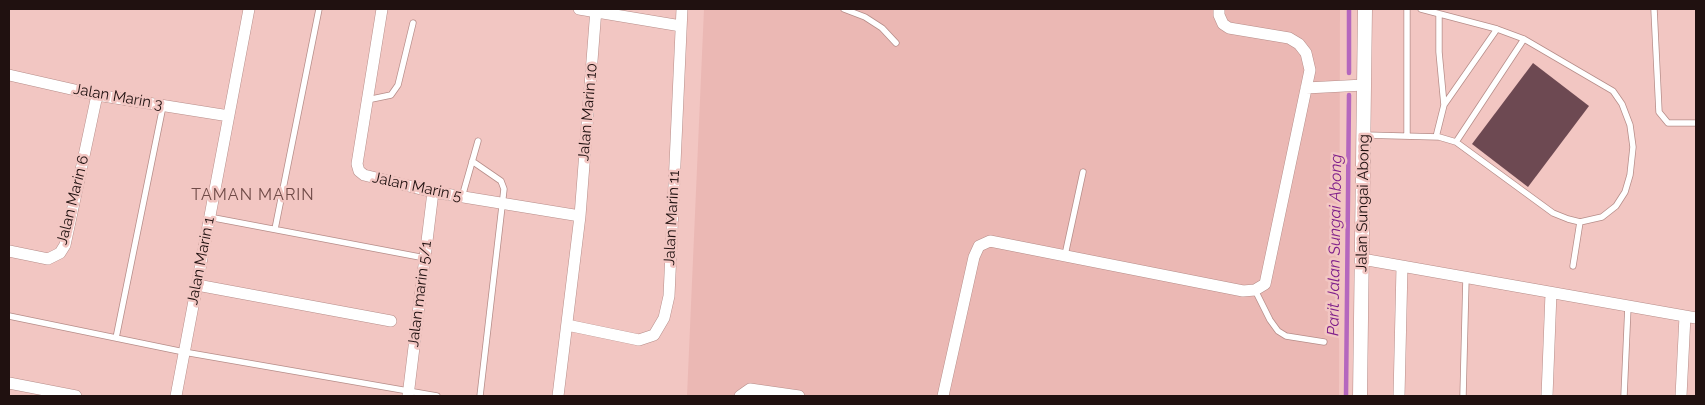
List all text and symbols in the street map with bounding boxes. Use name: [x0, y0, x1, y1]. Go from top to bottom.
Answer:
street label: Jalan Marin 10: [575, 62, 601, 162]
street label: Jalan Marin 3: [72, 80, 164, 114]
street label: Jalan Sungai Abong: [1353, 134, 1373, 272]
street label: Jalan Marin 6: [53, 153, 93, 247]
water label: Parit Jalan Sungai Abong: [1324, 154, 1346, 336]
street label: Jalan Marin 5: [371, 169, 463, 205]
street label: Jalan Marin 11: [661, 170, 683, 266]
district label: TAMAN MARIN: [190, 185, 316, 205]
street label: Jalan Marin 1: [184, 216, 218, 306]
street label: Jalan marin 5/1: [405, 240, 435, 348]

